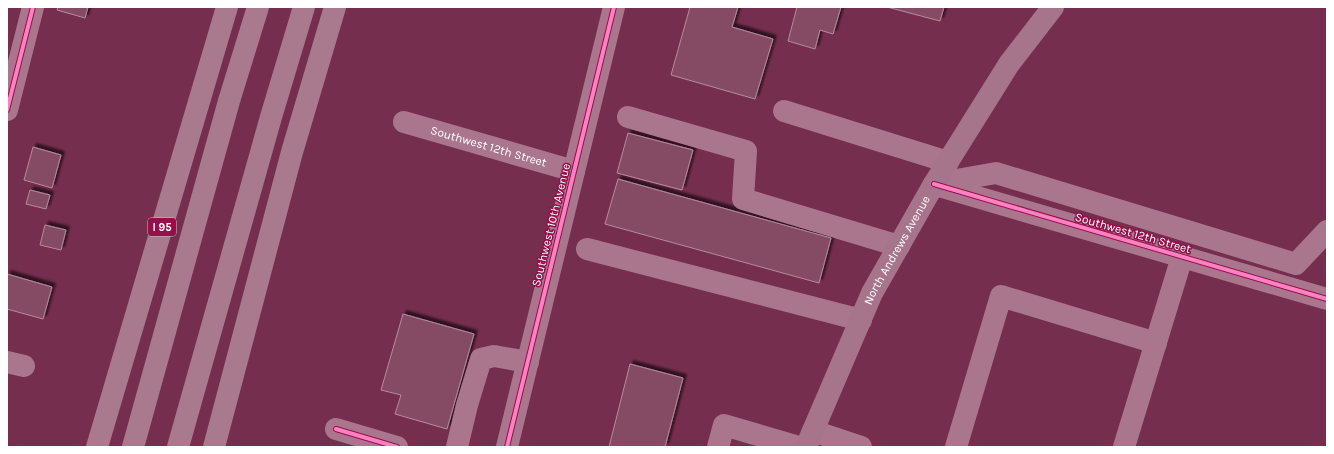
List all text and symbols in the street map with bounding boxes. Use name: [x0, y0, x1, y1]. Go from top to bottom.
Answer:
street label: Southwest 12th Street: [429, 123, 549, 170]
street label: Southwest 10th Avenue: [529, 162, 573, 288]
street label: North Andrews Avenue: [861, 193, 933, 307]
street label: Southwest 12th Street: [1073, 210, 1193, 256]
road number: I 95: [148, 218, 176, 236]

